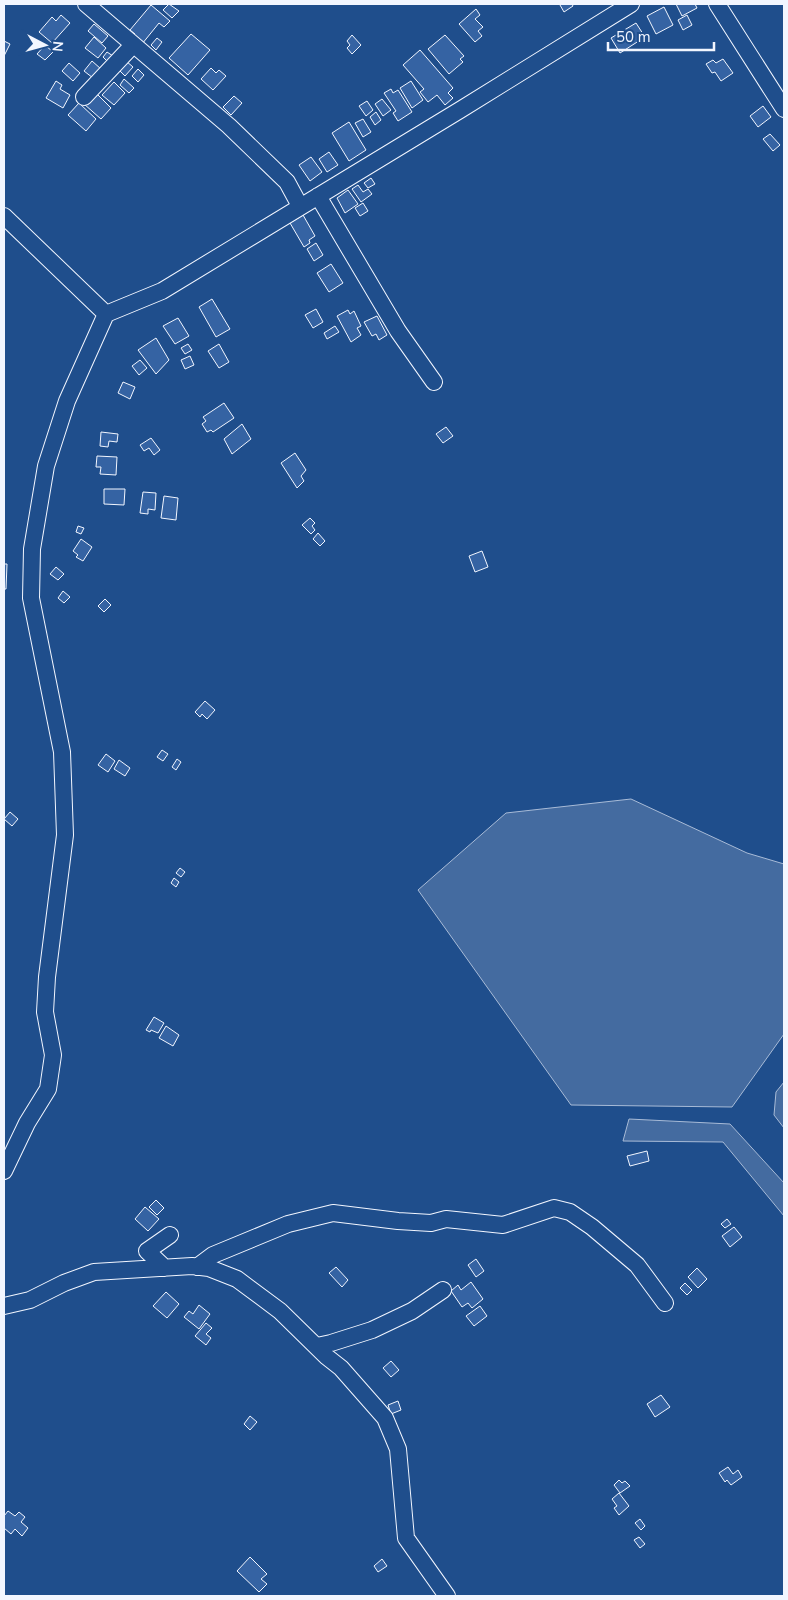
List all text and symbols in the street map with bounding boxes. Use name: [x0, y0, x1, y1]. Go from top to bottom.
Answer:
north arrow: [20, 20, 70, 70]
scale bar: [608, 20, 714, 52]
text: 50 m: [616, 27, 651, 47]
text: N: [47, 40, 67, 53]

